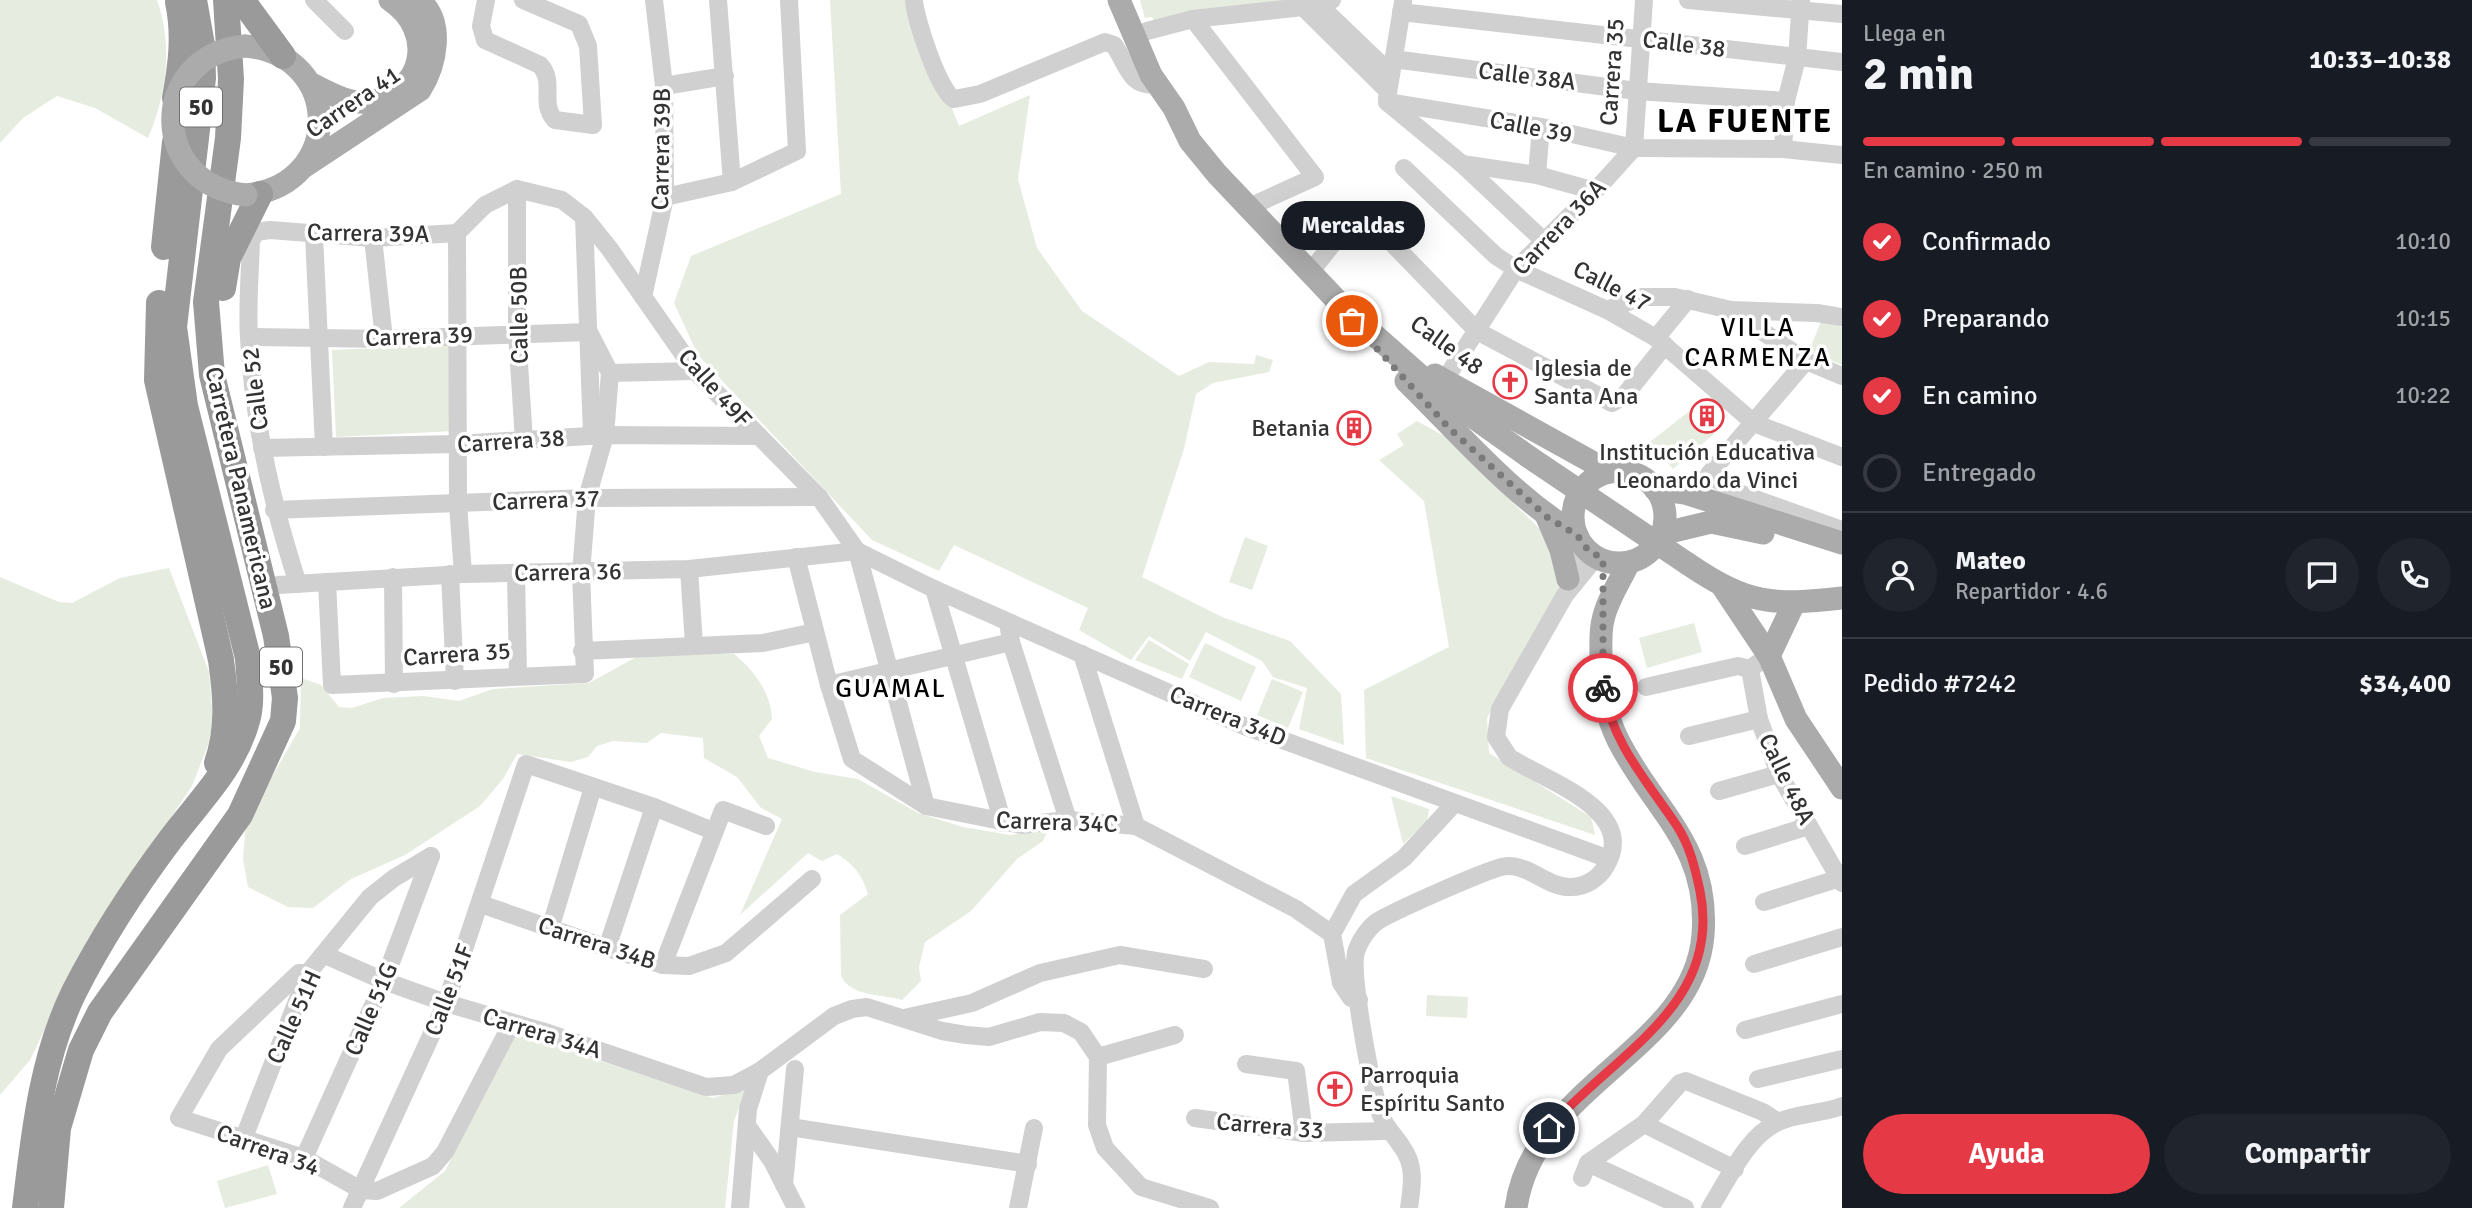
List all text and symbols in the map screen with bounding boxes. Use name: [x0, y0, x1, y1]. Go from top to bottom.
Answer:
street label: Carrera 35: [1593, 17, 1631, 127]
text: Llega en: [1863, 19, 1946, 48]
street label: Calle 38: [1641, 24, 1727, 64]
text: 10:33–10:38: [2309, 44, 2451, 76]
text: 2 min: [1863, 46, 1974, 102]
street label: Calle 38A: [1477, 55, 1578, 97]
street label: Carrera 41: [300, 59, 406, 145]
road number: 50: [180, 88, 222, 127]
street label: Carrera 39B: [645, 88, 677, 210]
district label: LA FUENTE: [1657, 102, 1833, 141]
street label: Calle 39: [1487, 104, 1575, 150]
text: En camino · 250 m: [1863, 156, 2043, 185]
street label: Carrera 36A: [1506, 172, 1613, 281]
callout: Mercaldas: [1280, 202, 1424, 251]
text: Mercaldas: [1301, 211, 1405, 240]
street label: Carrera 39A: [307, 217, 430, 249]
icon: check: [1863, 223, 1901, 261]
text: Confirmado: [1922, 226, 2051, 258]
text: 10:10: [2395, 227, 2451, 256]
street label: Calle 47: [1568, 254, 1656, 318]
street label: Calle 50B: [503, 266, 535, 364]
pin: [1322, 291, 1382, 351]
icon: check: [1863, 300, 1901, 338]
icon: bag: [1333, 302, 1371, 340]
text: Preparando: [1922, 303, 2049, 335]
text: 10:15: [2395, 304, 2451, 333]
street label: Calle 48: [1404, 308, 1490, 382]
district label: VILLA CARMENZA: [1684, 312, 1832, 374]
street label: Carrera 39: [365, 319, 473, 353]
street label: Calle 49F: [672, 342, 758, 434]
street label: Calle 52: [235, 346, 275, 432]
place label: Iglesia de Santa Ana: [1534, 353, 1638, 411]
church icon: Iglesia de Santa Ana: [1491, 363, 1529, 401]
street label: Carretera Panamericana: [198, 364, 284, 612]
icon: check: [1863, 377, 1901, 415]
text: En camino: [1922, 380, 2038, 412]
text: 10:22: [2395, 381, 2451, 410]
building icon: Institución Educativa Leonardo da Vinci: [1688, 397, 1726, 435]
building icon: Betania: [1335, 409, 1373, 447]
place label: Betania: [1251, 413, 1330, 443]
street label: Carrera 38: [456, 422, 566, 460]
place label: Institución Educativa Leonardo da Vinci: [1599, 437, 1815, 495]
text: Entregado: [1922, 457, 2036, 489]
street label: Carrera 37: [492, 483, 600, 517]
button: person: [1863, 538, 1937, 612]
button: chat: [2285, 538, 2359, 612]
button: phone: [2377, 538, 2451, 612]
text: Mateo: [1955, 545, 2026, 577]
street label: Carrera 36: [514, 556, 622, 588]
text: Repartidor · 4.6: [1955, 577, 2108, 606]
street label: Carrera 35: [402, 635, 512, 673]
road number: 50: [260, 648, 302, 687]
courier: [1568, 653, 1638, 723]
text: Pedido #7242: [1863, 668, 2017, 700]
text: $34,400: [2359, 668, 2451, 700]
icon: bike: [1584, 669, 1622, 707]
district label: GUAMAL: [835, 673, 947, 705]
street label: Carrera 34D: [1165, 679, 1291, 753]
street label: Calle 48A: [1752, 728, 1822, 830]
street label: Carrera 34C: [995, 805, 1119, 839]
street label: Carrera 34B: [534, 910, 660, 976]
street label: Calle 51F: [418, 940, 480, 1040]
street label: Calle 51G: [338, 958, 404, 1060]
street label: Calle 51H: [260, 965, 328, 1069]
street label: Carrera 34A: [479, 1001, 605, 1065]
place label: Parroquia Espíritu Santo: [1360, 1060, 1505, 1118]
church icon: Parroquia Espíritu Santo: [1316, 1070, 1354, 1108]
pin: [1519, 1098, 1579, 1158]
street label: Carrera 33: [1215, 1106, 1325, 1146]
icon: home: [1530, 1109, 1568, 1147]
button: Ayuda: [1863, 1114, 2150, 1194]
button: Compartir: [2164, 1114, 2451, 1194]
street label: Carrera 34: [212, 1117, 324, 1183]

